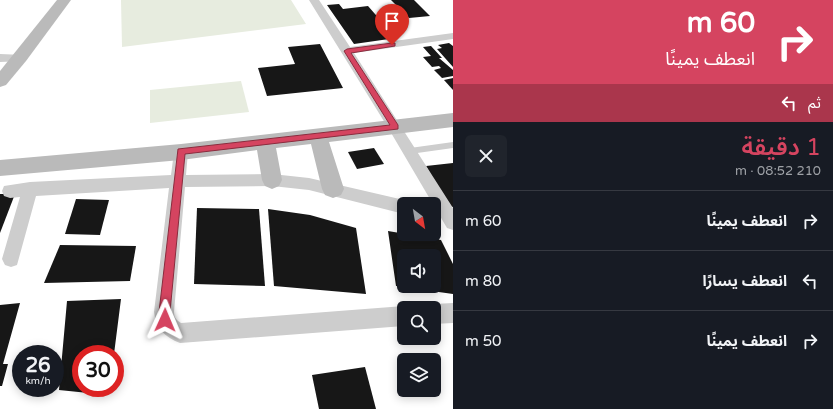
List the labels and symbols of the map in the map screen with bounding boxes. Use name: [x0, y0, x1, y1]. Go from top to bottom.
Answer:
pin: [375, 4, 409, 45]
north arrow: [397, 197, 441, 241]
position arrow: [144, 299, 186, 341]
speed limit sign: 30: [72, 345, 124, 397]

